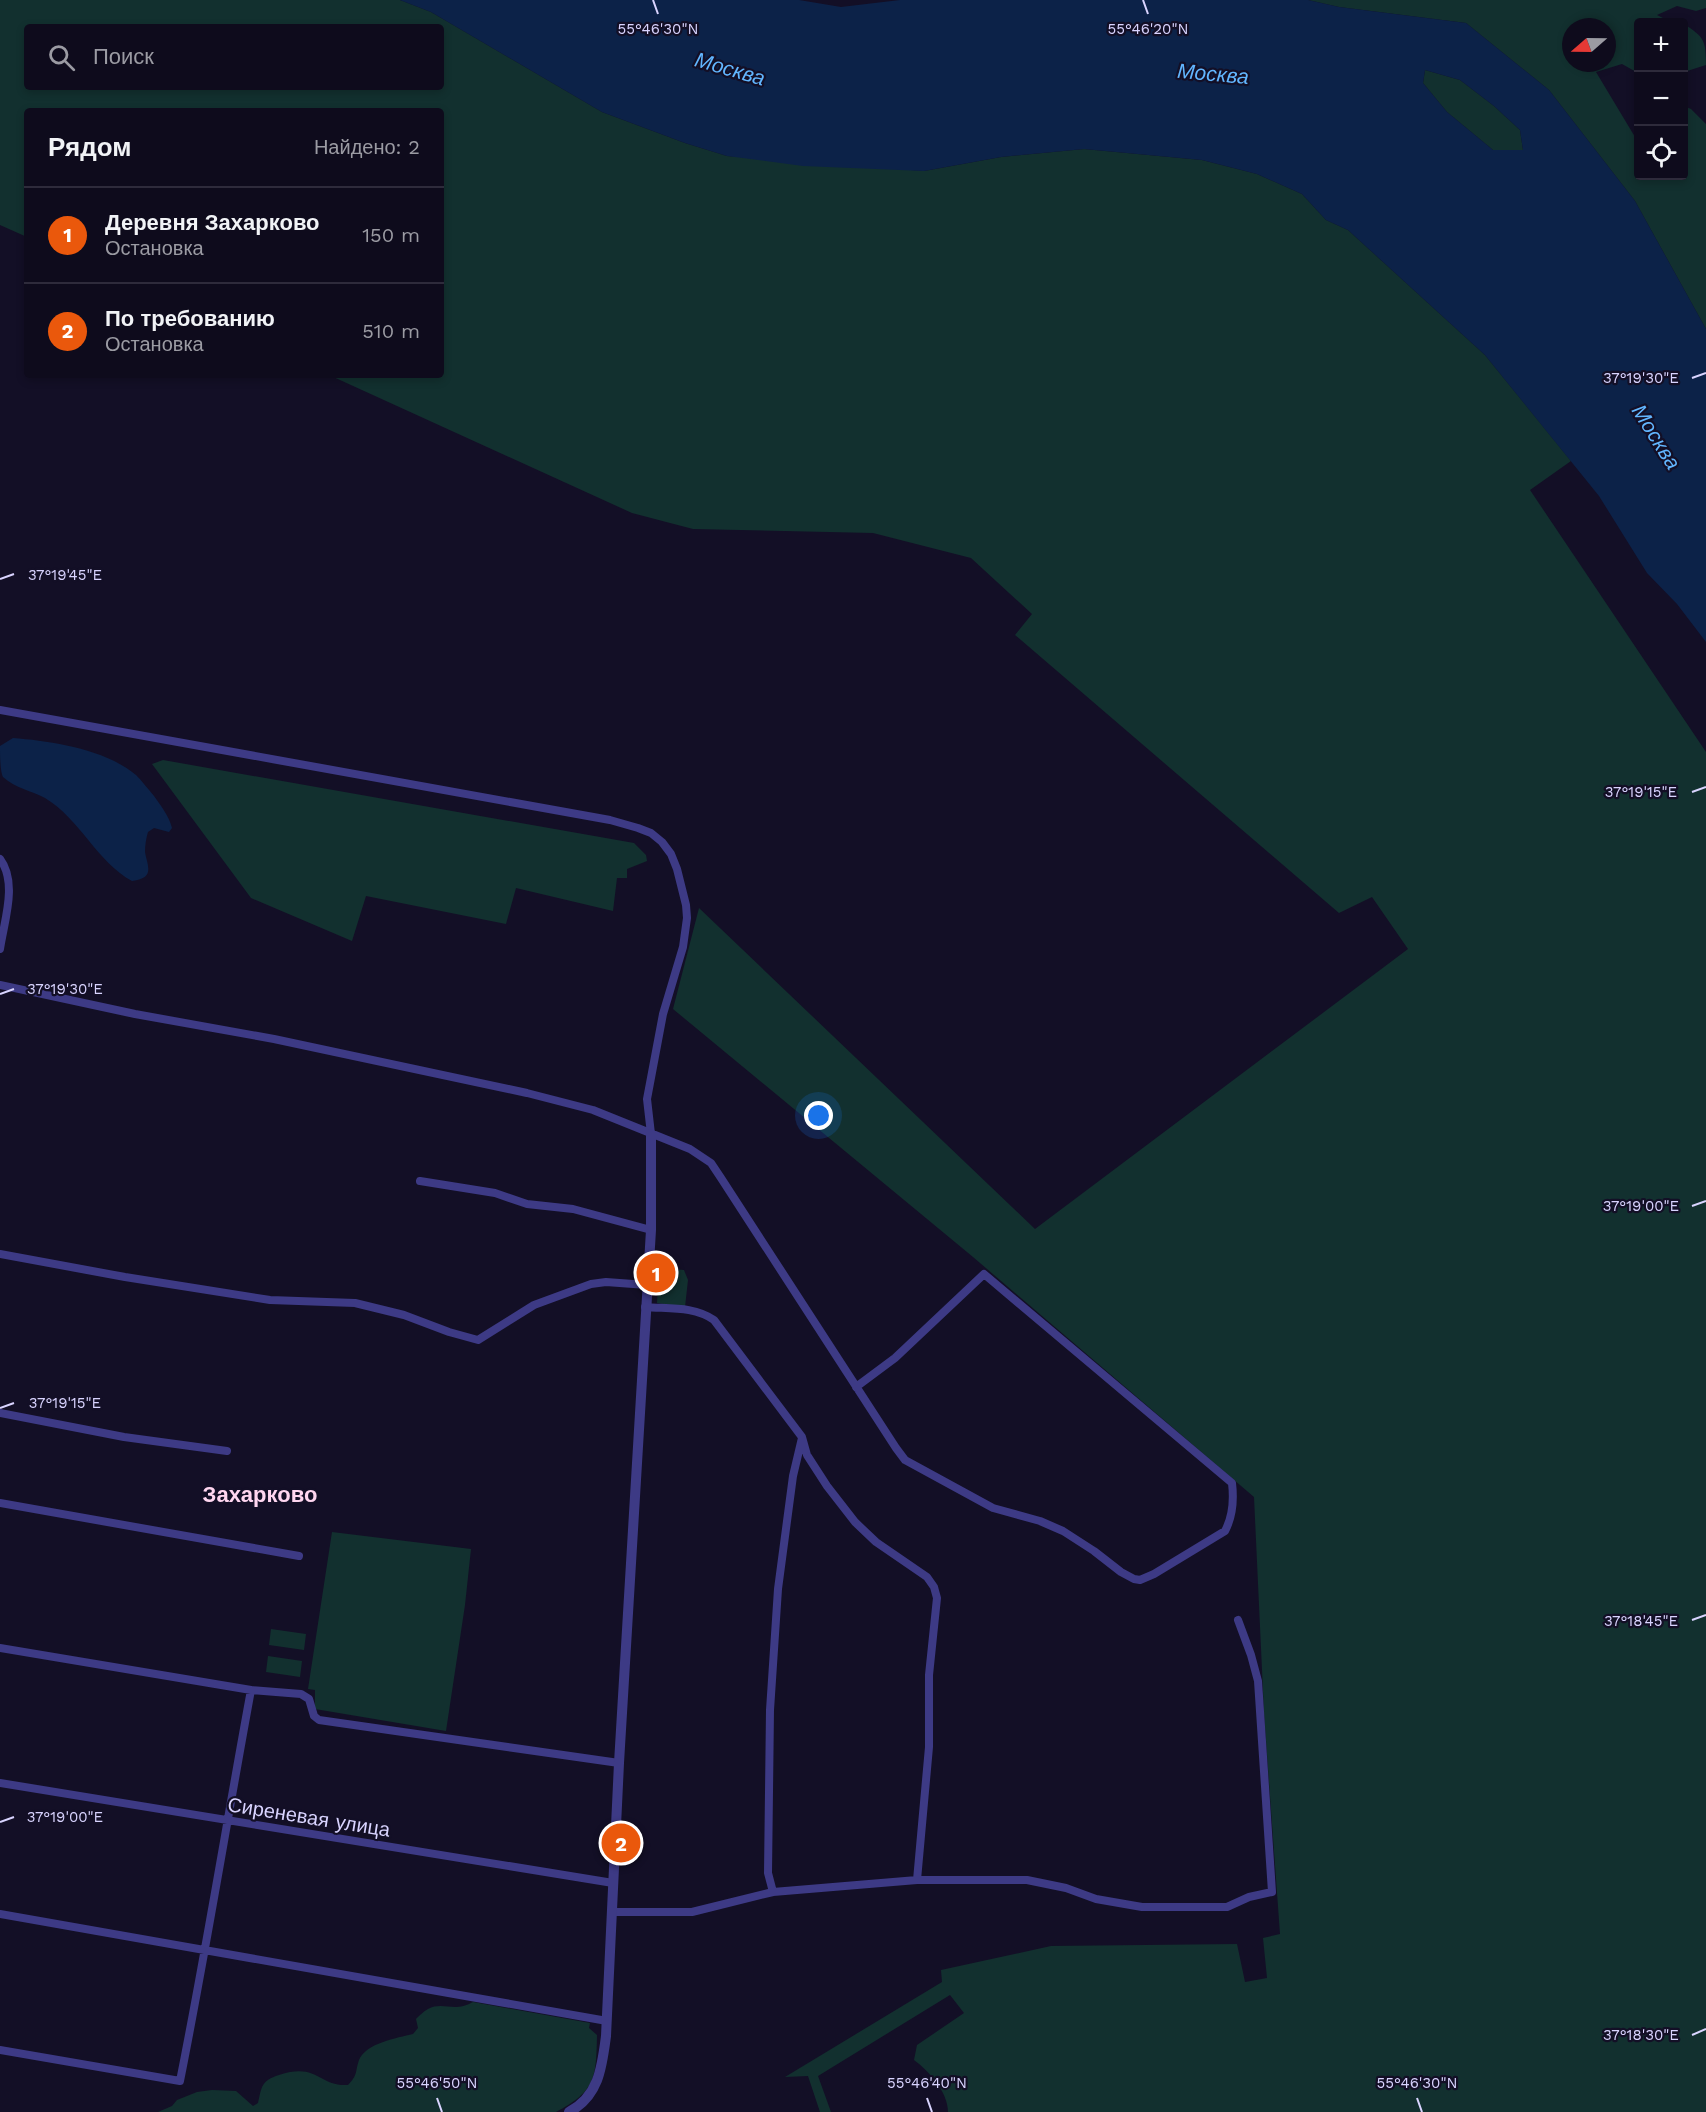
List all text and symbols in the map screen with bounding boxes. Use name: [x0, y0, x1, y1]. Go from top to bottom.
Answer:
north arrow: [1562, 18, 1616, 72]
map controls: [1634, 18, 1688, 180]
button: +: [1634, 18, 1688, 72]
text: 55°46'30"N: [618, 20, 698, 38]
text: 55°46'20"N: [1108, 20, 1188, 38]
search box: [24, 24, 444, 90]
icon: search: [45, 41, 78, 74]
text: Поиск: [93, 44, 154, 69]
water label: Москва: [692, 47, 768, 90]
water label: Москва: [1176, 58, 1250, 89]
button: −: [1634, 72, 1688, 126]
button: locate: [1634, 126, 1688, 180]
text: Рядом: [48, 132, 131, 162]
text: Найдено: 2: [314, 135, 420, 159]
text: Деревня Захарково: [105, 210, 320, 235]
text: 1: [63, 223, 72, 247]
text: 150 m: [362, 223, 420, 247]
text: Остановка: [105, 236, 204, 260]
text: По требованию: [105, 306, 275, 331]
text: 2: [62, 319, 73, 343]
text: 510 m: [362, 319, 420, 343]
text: Остановка: [105, 332, 204, 356]
text: 37°19'30"E: [1603, 369, 1679, 387]
water label: Москва: [1627, 400, 1686, 474]
text: 37°19'45"E: [28, 566, 102, 584]
text: 37°19'15"E: [1605, 783, 1677, 801]
text: 37°19'30"E: [27, 980, 103, 998]
your location: [804, 1101, 833, 1130]
text: 37°19'00"E: [1603, 1197, 1679, 1215]
pin: 1: [636, 1250, 676, 1296]
text: 37°19'15"E: [29, 1394, 101, 1412]
district label: Захарково: [203, 1482, 317, 1507]
text: 37°18'45"E: [1604, 1612, 1678, 1630]
street label: Сиреневая улица: [226, 1792, 393, 1842]
text: 37°19'00"E: [27, 1808, 103, 1826]
pin: 2: [602, 1820, 640, 1866]
text: 37°18'30"E: [1603, 2026, 1679, 2044]
text: 55°46'50"N: [397, 2074, 477, 2092]
text: 55°46'40"N: [887, 2074, 967, 2092]
text: 55°46'30"N: [1377, 2074, 1457, 2092]

